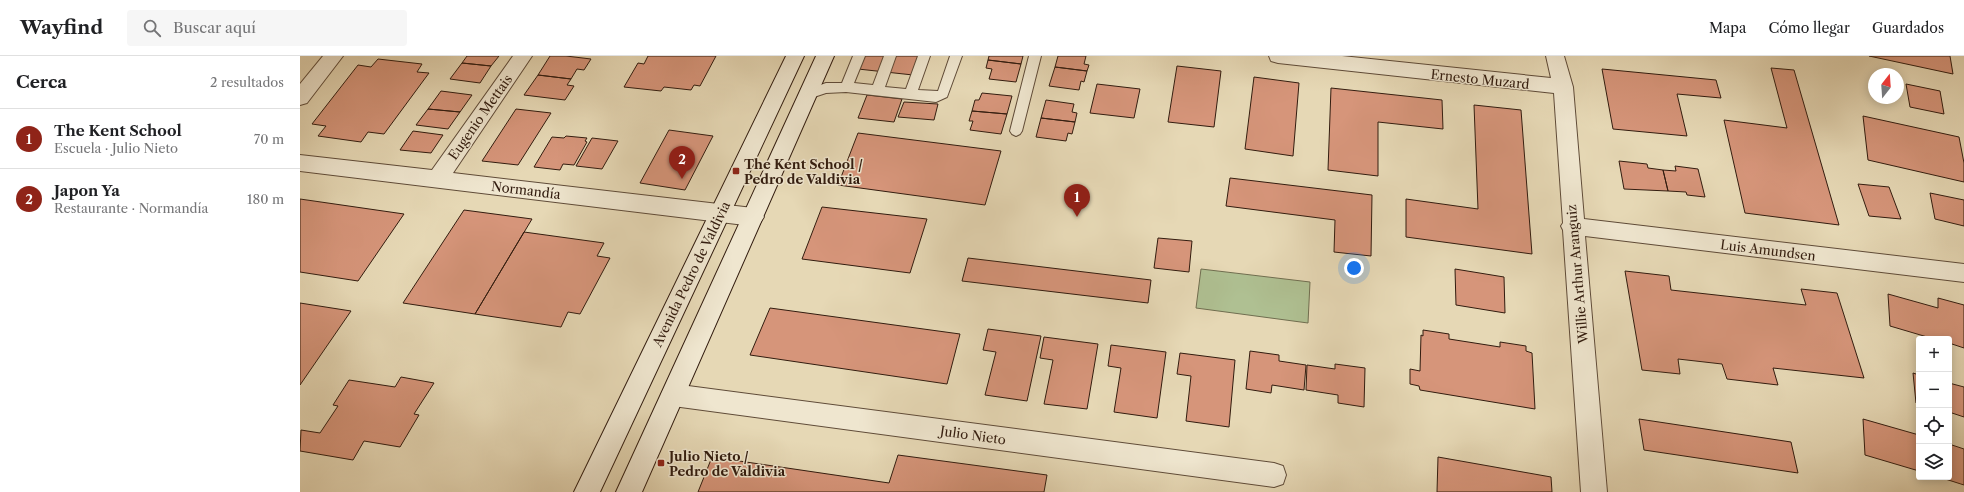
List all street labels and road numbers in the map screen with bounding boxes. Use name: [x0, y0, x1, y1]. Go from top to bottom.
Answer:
street label: Ernesto Muzard: [1430, 66, 1530, 92]
street label: Eugenio Mettais: [445, 71, 516, 163]
street label: Normandía: [490, 178, 562, 202]
street label: Avenida Pedro de Valdivia: [648, 199, 733, 350]
street label: Willie Arthur Aranguiz: [1563, 203, 1591, 345]
street label: Luis Amundsen: [1719, 236, 1817, 264]
street label: Julio Nieto: [937, 422, 1007, 448]

